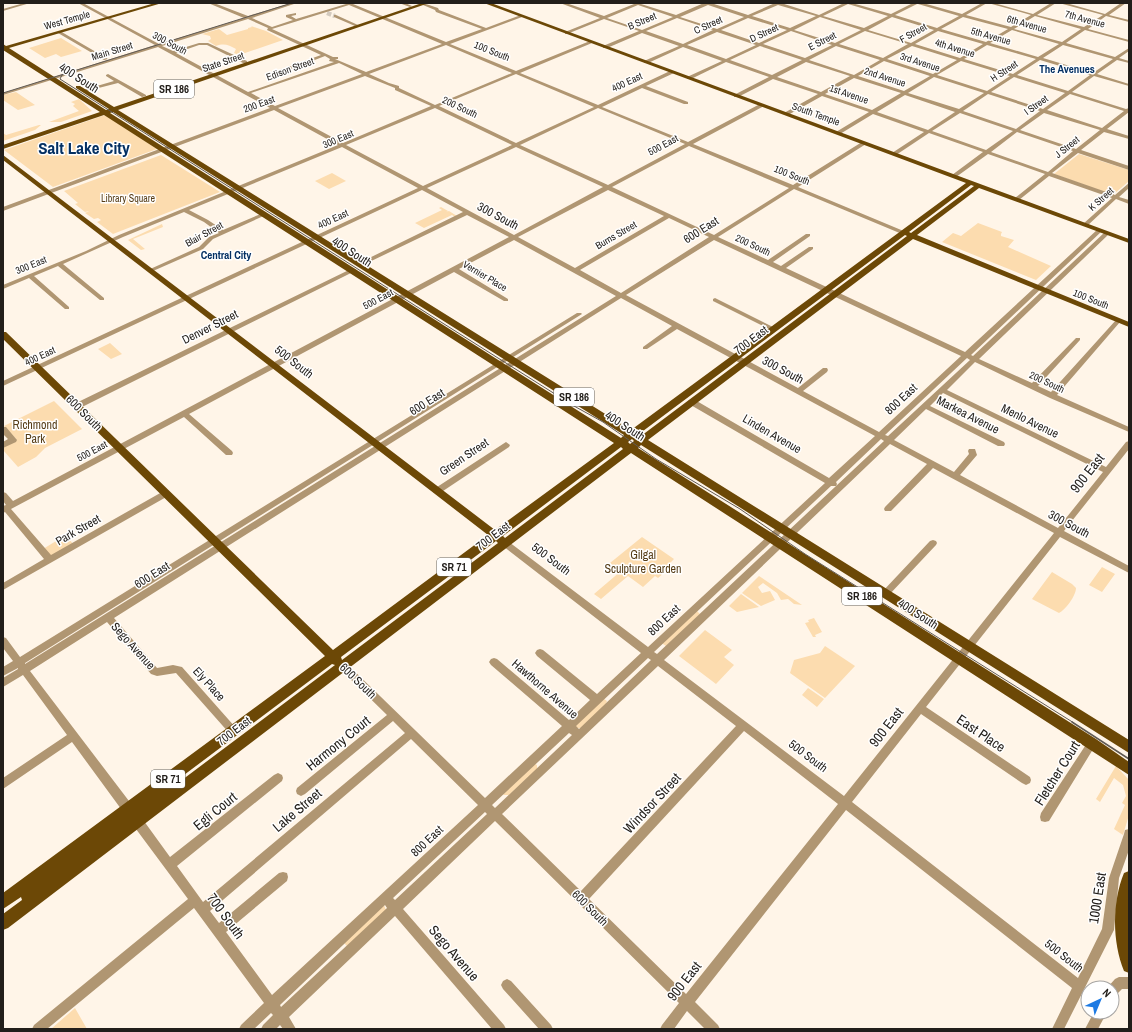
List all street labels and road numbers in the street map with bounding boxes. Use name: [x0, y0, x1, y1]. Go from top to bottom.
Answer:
street label: West Temple: [43, 7, 92, 33]
street label: 7th Avenue: [1064, 7, 1107, 31]
street label: B Street: [626, 9, 659, 33]
street label: 6th Avenue: [1006, 12, 1049, 36]
street label: C Street: [692, 13, 725, 37]
street label: D Street: [748, 20, 781, 45]
street label: F Street: [897, 20, 930, 46]
street label: 5th Avenue: [970, 24, 1013, 48]
street label: 300 South: [150, 28, 190, 58]
street label: E Street: [806, 28, 839, 54]
street label: 4th Avenue: [934, 36, 977, 60]
street label: Main Street: [90, 38, 135, 63]
street label: 100 South: [472, 38, 512, 64]
street label: State Street: [200, 49, 246, 75]
street label: 3rd Avenue: [898, 49, 942, 75]
street label: Edison Street: [264, 54, 316, 84]
street label: H Street: [988, 57, 1021, 85]
street label: 400 South: [56, 59, 102, 97]
street label: 2nd Avenue: [862, 64, 908, 90]
street label: 400 East: [610, 69, 645, 95]
road number: SR 186: [154, 80, 194, 98]
street label: 1st Avenue: [828, 81, 871, 107]
street label: 200 East: [242, 92, 277, 116]
street label: I Street: [1021, 92, 1051, 118]
street label: 200 South: [440, 93, 480, 121]
street label: South Temple: [790, 99, 842, 129]
street label: 300 East: [321, 126, 356, 151]
street label: 500 East: [646, 131, 681, 158]
street label: J Street: [1052, 133, 1083, 161]
street label: 100 South: [772, 162, 812, 188]
street label: K Street: [1086, 184, 1117, 214]
street label: 300 South: [474, 198, 522, 234]
street label: 400 East: [316, 206, 351, 232]
street label: 600 East: [680, 213, 722, 247]
street label: Blair Street: [183, 218, 226, 250]
street label: Burns Street: [593, 218, 640, 252]
street label: 200 South: [733, 231, 773, 259]
street label: 400 South: [329, 233, 375, 271]
street label: 300 East: [14, 253, 49, 277]
street label: Vernier Place: [461, 258, 510, 294]
street label: 500 East: [361, 285, 396, 312]
street label: 100 South: [1071, 286, 1111, 312]
street label: Denver Street: [179, 306, 241, 348]
street label: 700 East: [731, 322, 772, 358]
street label: 500 South: [271, 342, 317, 382]
street label: 400 East: [23, 343, 58, 369]
street label: 300 South: [759, 352, 807, 388]
street label: 200 South: [1027, 368, 1067, 396]
street label: 800 East: [881, 380, 921, 418]
street label: 600 East: [406, 385, 448, 419]
road number: SR 186: [554, 388, 594, 406]
street label: 600 South: [62, 391, 106, 435]
street label: Markea Avenue: [934, 392, 1002, 438]
street label: Menlo Avenue: [999, 400, 1061, 442]
street label: 400 South: [602, 407, 648, 445]
street label: Linden Avenue: [740, 411, 804, 457]
street label: Green Street: [436, 434, 492, 479]
street label: 500 East: [75, 437, 110, 464]
street label: 900 East: [1066, 450, 1108, 496]
street label: 300 South: [1045, 506, 1093, 542]
street label: Park Street: [53, 511, 104, 549]
street label: 700 East: [473, 518, 514, 554]
street label: 500 South: [528, 539, 574, 579]
street label: 600 East: [131, 558, 173, 592]
road number: SR 71: [437, 558, 471, 576]
road number: SR 186: [842, 587, 882, 605]
street label: 400 South: [895, 595, 941, 633]
street label: 800 East: [644, 601, 684, 639]
street label: Sego Avenue: [108, 619, 158, 673]
street label: Hawthorne Avenue: [508, 656, 582, 722]
street label: 600 South: [336, 660, 380, 702]
street label: Ely Place: [189, 663, 229, 705]
street label: 900 East: [865, 704, 907, 750]
street label: East Place: [953, 710, 1009, 756]
street label: Harmony Court: [302, 712, 374, 774]
street label: 700 East: [214, 713, 255, 749]
street label: 500 South: [785, 736, 831, 776]
street label: Fletcher Court: [1030, 737, 1084, 809]
street label: Windsor Street: [619, 769, 685, 837]
road number: SR 71: [151, 770, 185, 788]
street label: Lake Street: [269, 784, 325, 836]
street label: Egli Court: [190, 788, 240, 834]
street label: 800 East: [407, 822, 447, 860]
street label: 1000 East: [1084, 871, 1110, 925]
street label: 600 South: [568, 886, 612, 930]
street label: 700 South: [203, 890, 249, 942]
street label: Sego Avenue: [425, 921, 483, 985]
street label: 500 South: [1041, 936, 1087, 976]
street label: 900 East: [663, 958, 705, 1004]

